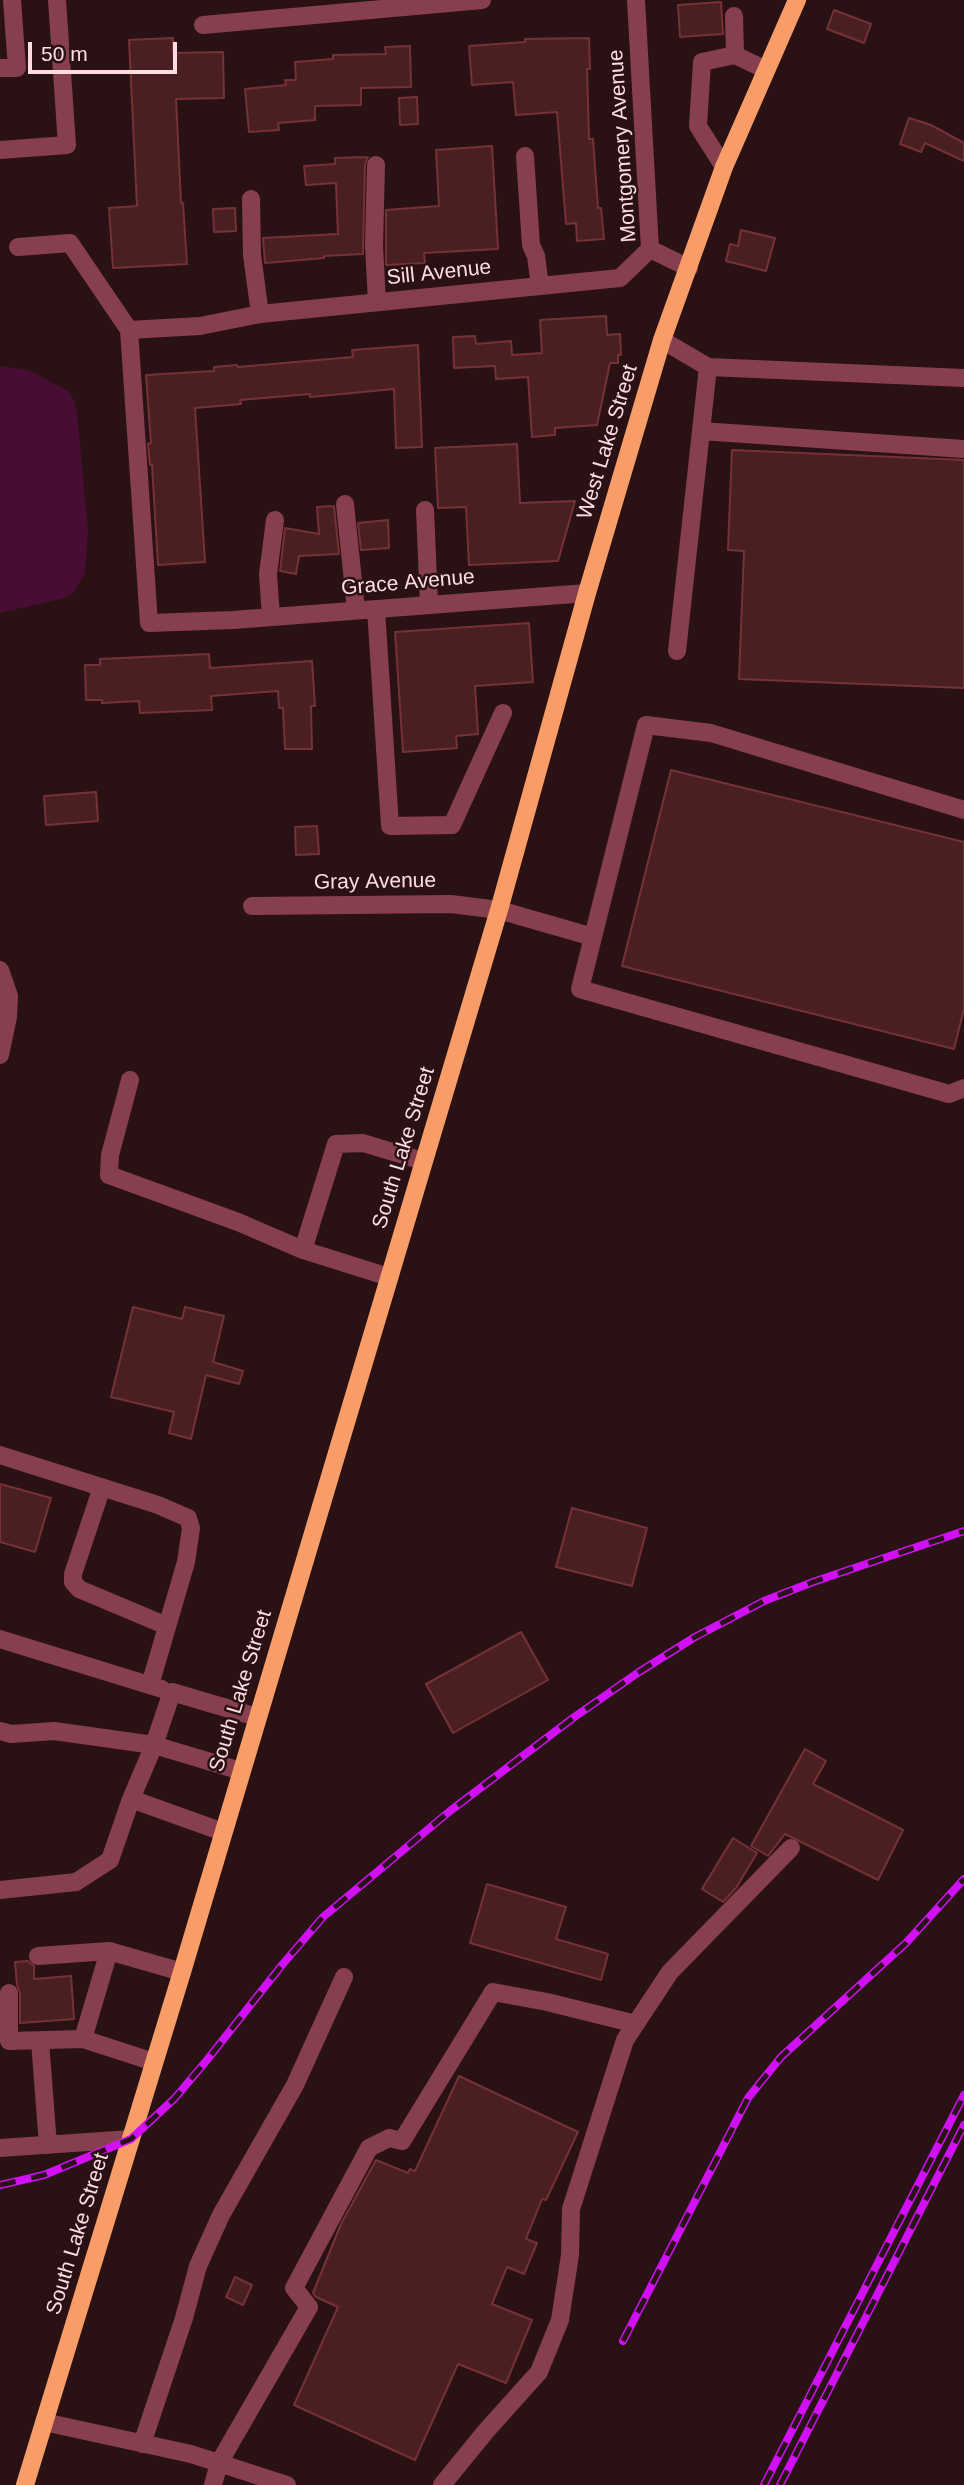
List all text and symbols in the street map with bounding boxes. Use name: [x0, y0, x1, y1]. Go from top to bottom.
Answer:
scale bar: [32, 28, 180, 72]
text: 50 m: [41, 42, 88, 65]
street label: Montgomery Avenue: [604, 49, 642, 243]
street label: Sill Avenue: [386, 255, 492, 291]
street label: West Lake Street: [572, 361, 644, 523]
street label: Grace Avenue: [340, 565, 476, 601]
street label: Gray Avenue: [314, 868, 436, 896]
street label: South Lake Street: [367, 1064, 441, 1232]
street label: South Lake Street: [204, 1607, 278, 1775]
street label: South Lake Street: [41, 2150, 115, 2318]

